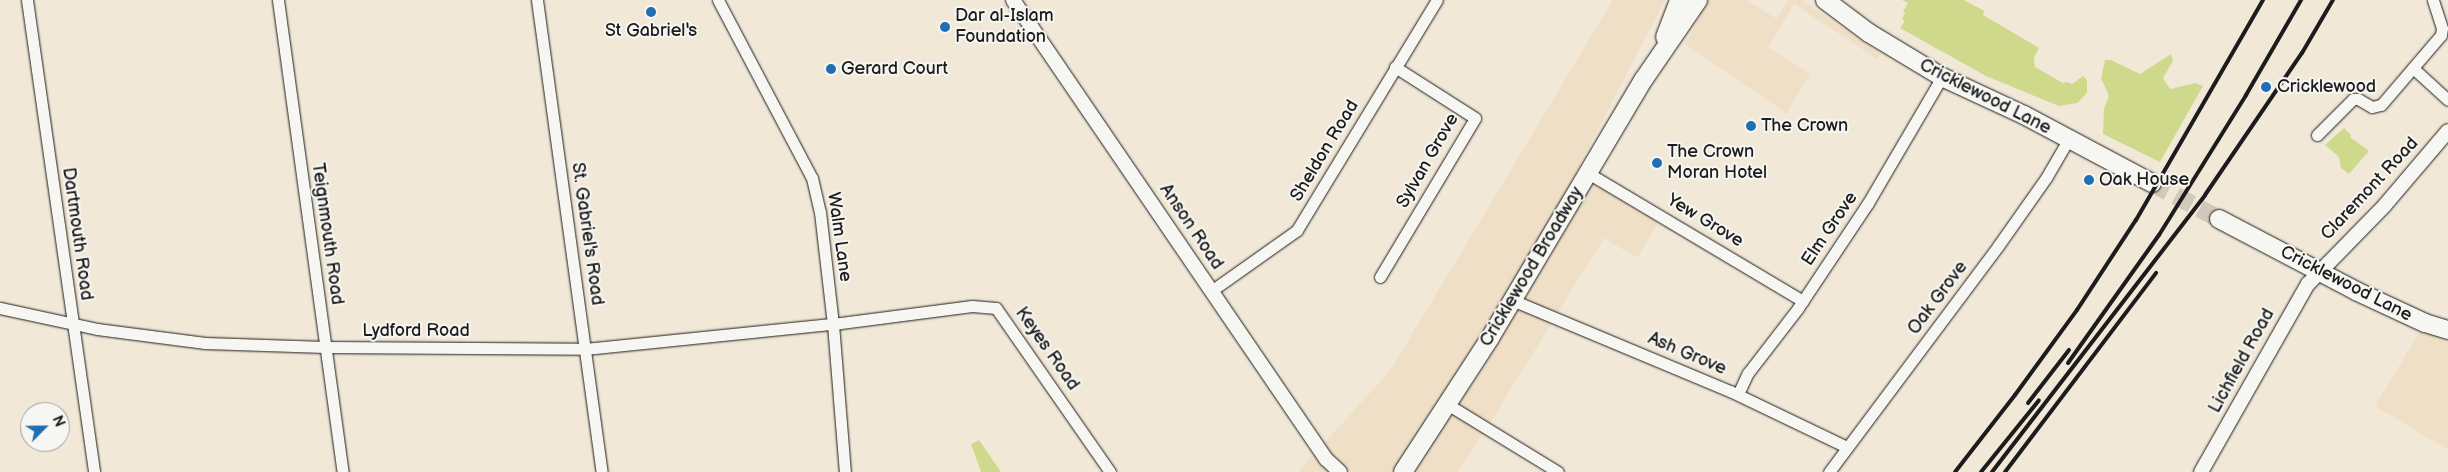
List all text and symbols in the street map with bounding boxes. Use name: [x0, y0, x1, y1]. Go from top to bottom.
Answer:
marker: St Gabriel's: [645, 6, 657, 18]
place label: Dar al-Islam Foundation: [955, 6, 1054, 48]
place label: St Gabriel's: [605, 20, 697, 42]
marker: Dar al-Islam Foundation: [939, 21, 951, 33]
street label: Cricklewood Lane: [1916, 54, 2054, 140]
place label: Gerard Court: [841, 58, 948, 80]
marker: Gerard Court: [825, 63, 837, 75]
place label: Cricklewood: [2277, 76, 2376, 98]
marker: Cricklewood: [2259, 80, 2273, 94]
street label: Sheldon Road: [1286, 96, 1364, 206]
street label: Sylvan Grove: [1392, 110, 1464, 212]
place label: The Crown: [1761, 115, 1848, 137]
marker: The Crown: [1745, 120, 1757, 132]
street label: Claremont Road: [2317, 133, 2423, 245]
place label: The Crown Moran Hotel: [1667, 142, 1767, 184]
marker: The Crown Moran Hotel: [1651, 157, 1663, 169]
street label: St. Gabriel's Road: [566, 161, 608, 307]
street label: Teignmouth Road: [306, 162, 348, 306]
street label: Dartmouth Road: [57, 166, 97, 302]
place label: Oak House: [2099, 169, 2189, 191]
marker: Oak House: [2083, 174, 2095, 186]
street label: Anson Road: [1154, 180, 1228, 274]
street label: Cricklewood Broadway: [1476, 183, 1588, 351]
street label: Elm Grove: [1797, 188, 1863, 270]
street label: Yew Grove: [1663, 190, 1747, 252]
street label: Walm Lane: [822, 191, 856, 283]
street label: Cricklewood Lane: [2277, 241, 2415, 327]
street label: Oak Grove: [1903, 257, 1973, 339]
street label: Keyes Road: [1010, 303, 1084, 395]
street label: Lichfield Road: [2204, 305, 2280, 417]
street label: Lydford Road: [362, 320, 470, 342]
street label: Ash Grove: [1645, 328, 1729, 380]
north arrow: [20, 402, 70, 452]
text: N: [48, 413, 68, 429]

